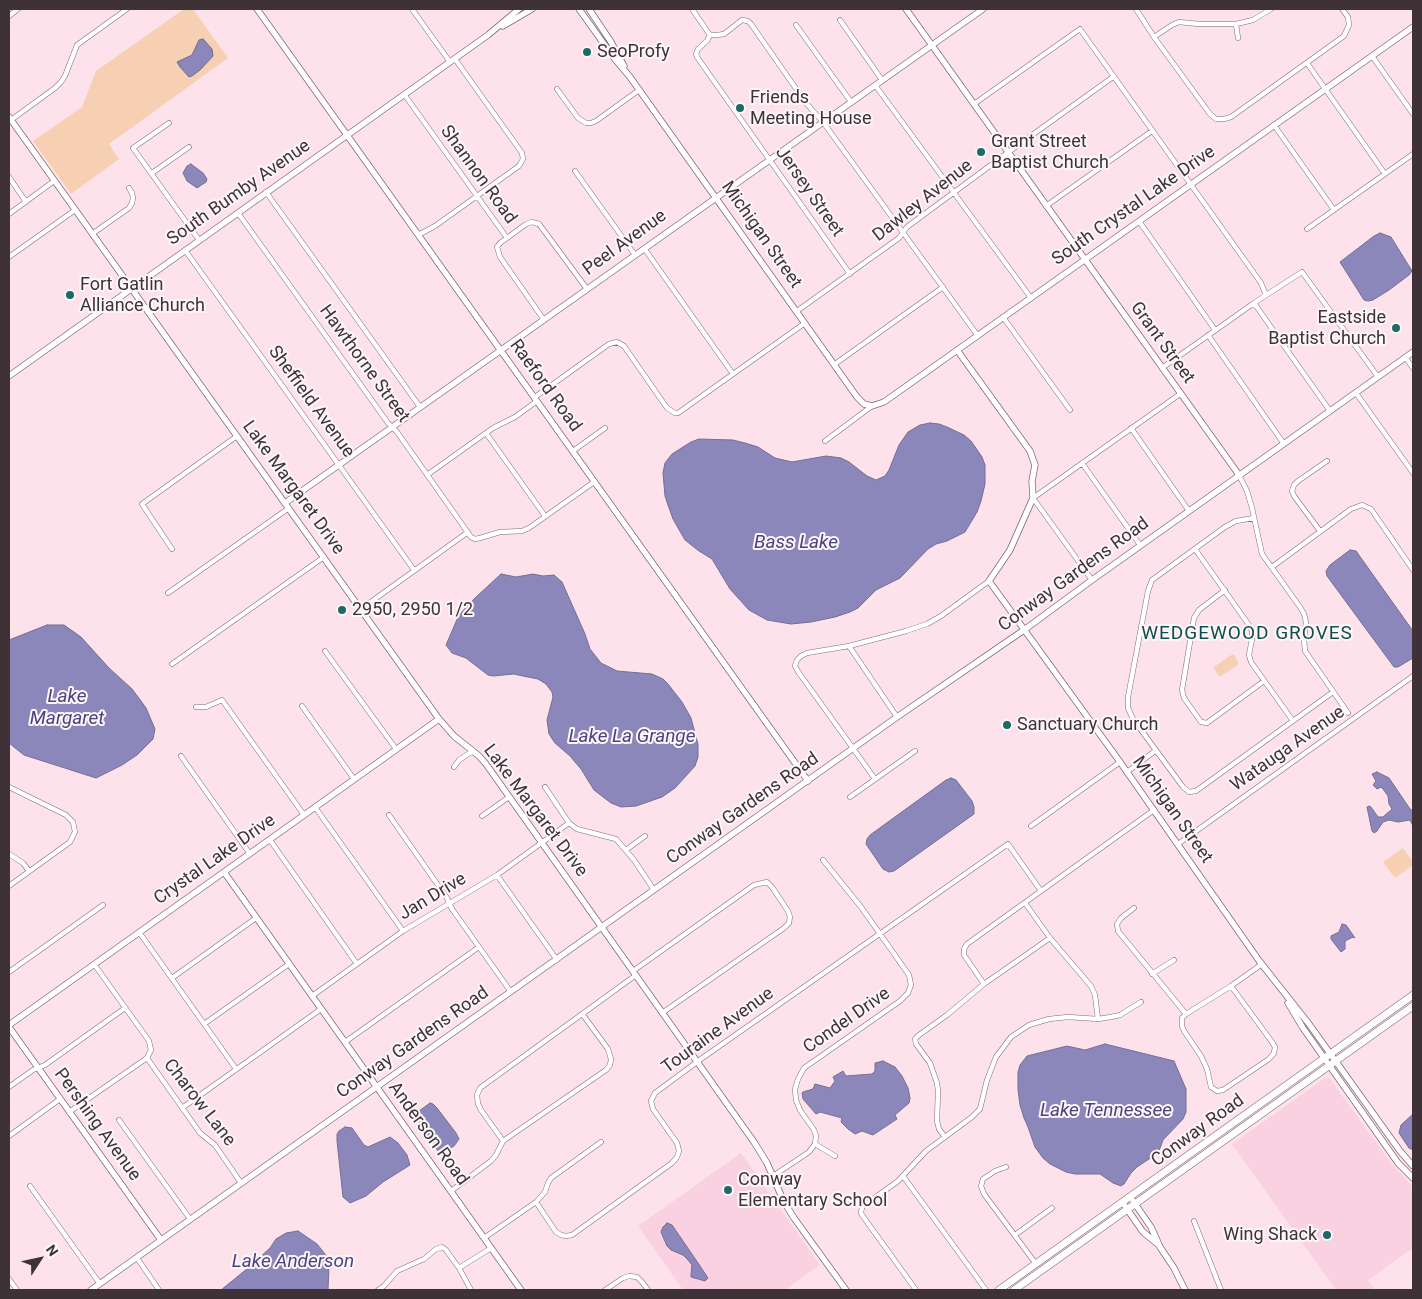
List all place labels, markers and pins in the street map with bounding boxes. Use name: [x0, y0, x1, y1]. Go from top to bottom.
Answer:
place label: SeoProfy: [597, 41, 670, 63]
marker: SeoProfy: [581, 46, 593, 58]
place label: Friends Meeting House: [750, 87, 871, 130]
marker: Friends Meeting House: [734, 102, 746, 114]
place label: Grant Street Baptist Church: [991, 131, 1109, 173]
marker: Grant Street Baptist Church: [975, 146, 987, 158]
place label: Fort Gatlin Alliance Church: [80, 274, 205, 316]
marker: Fort Gatlin Alliance Church: [64, 289, 76, 301]
place label: Eastside Baptist Church: [1268, 307, 1386, 350]
marker: Eastside Baptist Church: [1390, 322, 1402, 334]
place label: 2950, 2950 1/2: [352, 599, 473, 621]
marker: 2950, 2950 1/2: [336, 604, 348, 616]
place label: Sanctuary Church: [1017, 714, 1159, 736]
marker: Sanctuary Church: [1001, 719, 1013, 731]
place label: Conway Elementary School: [738, 1169, 887, 1212]
marker: Conway Elementary School: [722, 1184, 734, 1196]
place label: Wing Shack: [1223, 1224, 1317, 1246]
marker: Wing Shack: [1321, 1229, 1333, 1241]

